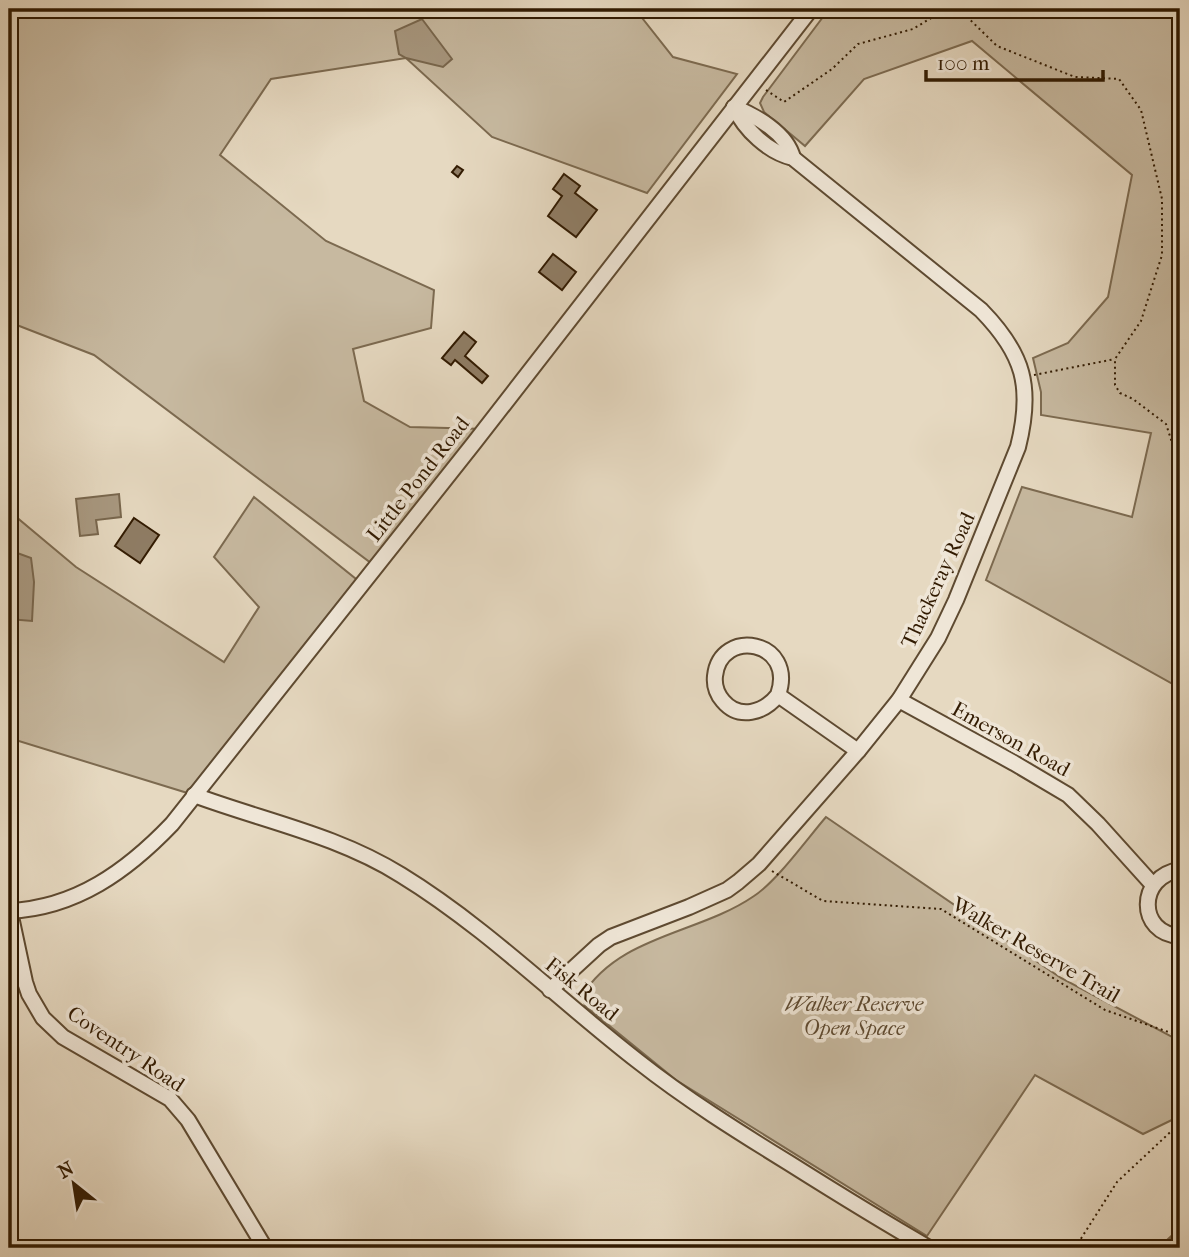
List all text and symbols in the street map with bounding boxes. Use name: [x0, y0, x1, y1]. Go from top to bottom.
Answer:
scale bar: [926, 38, 1103, 82]
text: 100 m: [937, 51, 990, 75]
street label: Little Pond Road: [362, 411, 475, 546]
street label: Thackeray Road: [896, 508, 980, 652]
street label: Emerson Road: [948, 697, 1075, 782]
street label: Walker Reserve Trail: [947, 892, 1124, 1008]
street label: Fisk Road: [541, 952, 624, 1026]
park label: Walker Reserve Open Space: [785, 992, 924, 1040]
street label: Coventry Road: [63, 1001, 189, 1097]
north arrow: [38, 1148, 108, 1218]
text: N: [54, 1157, 78, 1183]

